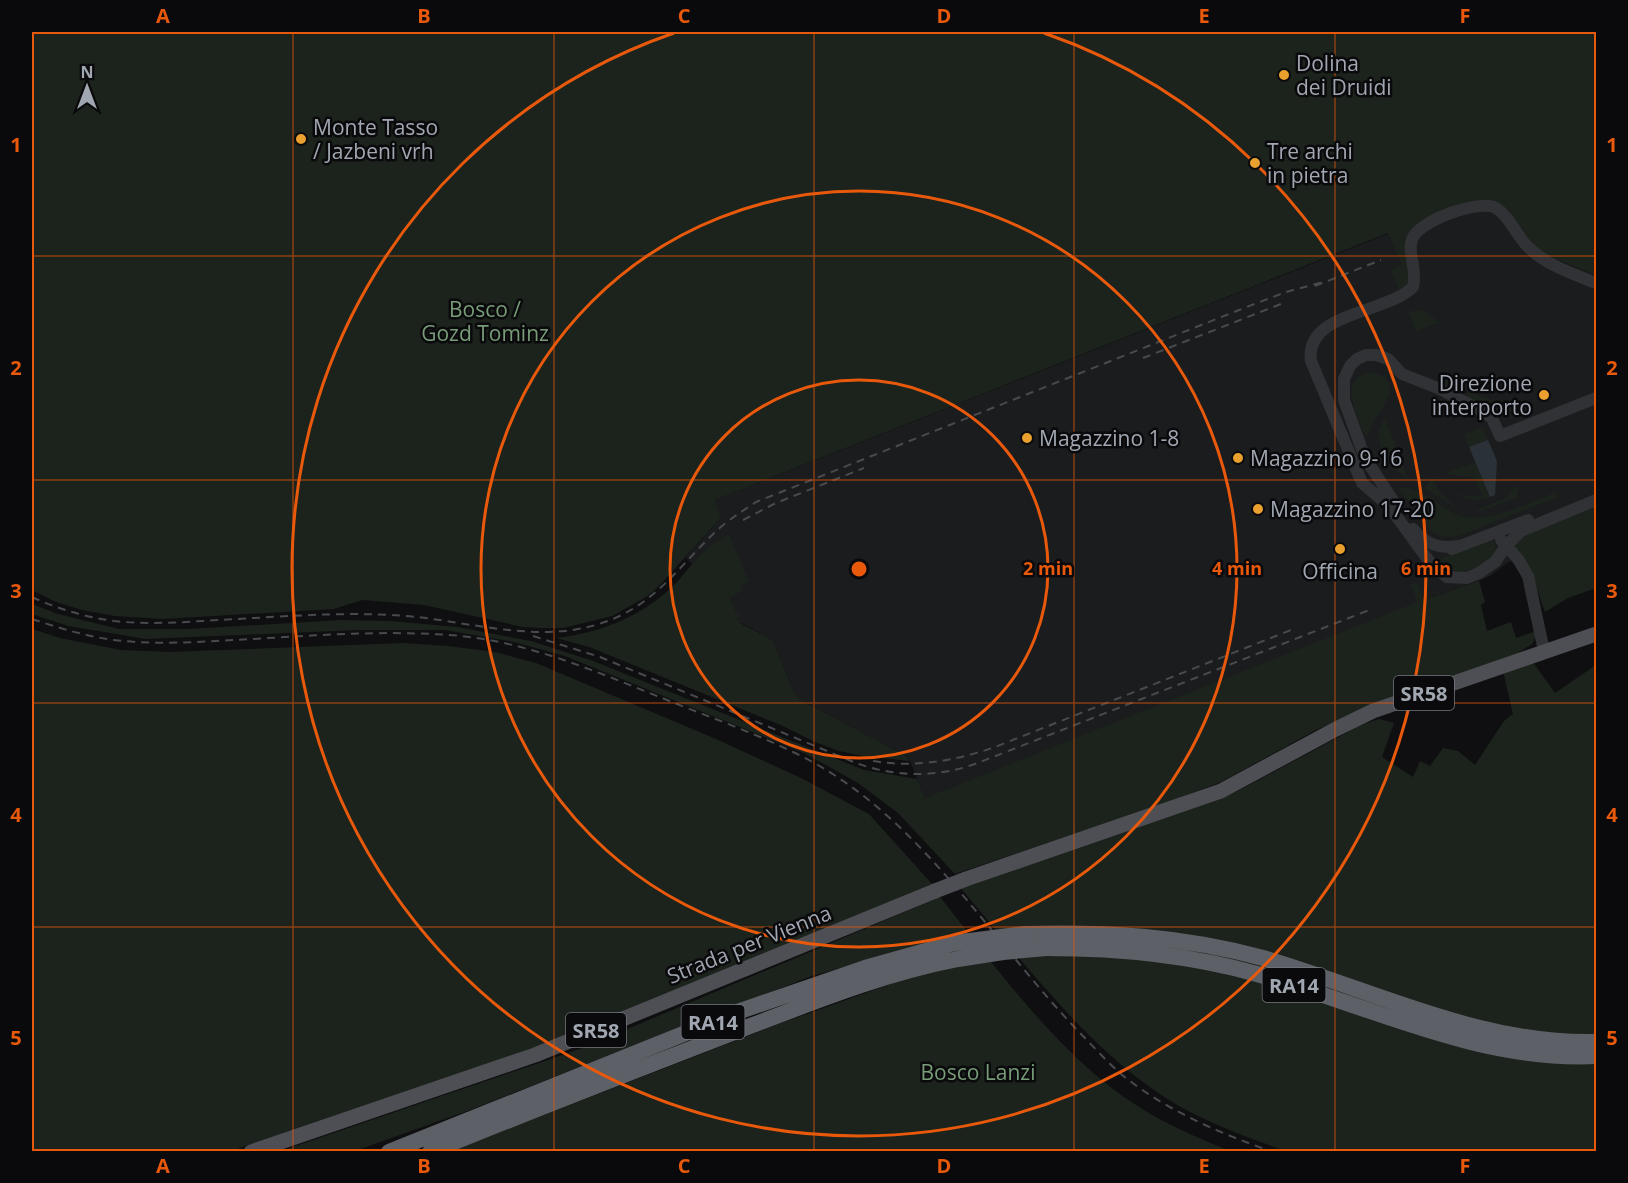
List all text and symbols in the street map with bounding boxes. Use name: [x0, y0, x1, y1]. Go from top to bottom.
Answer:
text: A: [156, 2, 170, 29]
text: B: [417, 2, 431, 29]
text: C: [678, 2, 691, 29]
text: D: [937, 2, 951, 29]
text: E: [1198, 2, 1210, 29]
text: F: [1460, 2, 1470, 29]
place label: Dolina dei Druidi: [1296, 49, 1392, 101]
north arrow: [57, 57, 117, 117]
text: N: [80, 61, 94, 83]
marker: Dolina dei Druidi: [1277, 68, 1291, 82]
place label: Monte Tasso / Jazbeni vrh: [313, 113, 438, 165]
text: 1: [10, 131, 22, 158]
text: 1: [1606, 131, 1618, 158]
marker: Monte Tasso / Jazbeni vrh: [294, 132, 308, 146]
place label: Tre archi in pietra: [1267, 137, 1353, 189]
marker: Tre archi in pietra: [1248, 156, 1262, 170]
park label: Bosco / Gozd Tominz: [421, 295, 549, 347]
text: 2: [10, 354, 22, 381]
text: 2: [1606, 354, 1618, 381]
place label: Direzione interporto: [1432, 369, 1532, 421]
marker: Direzione interporto: [1537, 388, 1551, 402]
place label: Magazzino 1-8: [1039, 424, 1179, 452]
marker: Magazzino 1-8: [1020, 431, 1034, 445]
place label: Magazzino 9-16: [1250, 444, 1402, 472]
marker: Magazzino 9-16: [1231, 451, 1245, 465]
place label: Magazzino 17-20: [1270, 495, 1434, 523]
marker: Magazzino 17-20: [1251, 502, 1265, 516]
marker: Officina: [1333, 542, 1347, 556]
text: 2 min: [1023, 556, 1073, 580]
text: 4 min: [1212, 556, 1262, 580]
text: 6 min: [1401, 556, 1451, 580]
place label: Officina: [1302, 557, 1378, 585]
centre of rings: [849, 559, 869, 579]
text: 3: [10, 577, 22, 604]
text: 3: [1606, 577, 1618, 604]
road number: SR58: [1394, 676, 1454, 710]
text: 4: [10, 801, 22, 828]
text: 4: [1606, 801, 1618, 828]
street label: Strada per Vienna: [663, 898, 835, 990]
road number: RA14: [1262, 968, 1326, 1002]
road number: RA14: [682, 1005, 744, 1039]
road number: SR58: [566, 1013, 626, 1047]
text: 5: [10, 1024, 22, 1051]
text: 5: [1606, 1024, 1618, 1051]
park label: Bosco Lanzi: [920, 1058, 1036, 1086]
text: A: [156, 1152, 170, 1179]
text: B: [417, 1152, 431, 1179]
text: C: [678, 1152, 691, 1179]
text: D: [937, 1152, 951, 1179]
text: E: [1198, 1152, 1210, 1179]
text: F: [1460, 1152, 1470, 1179]

